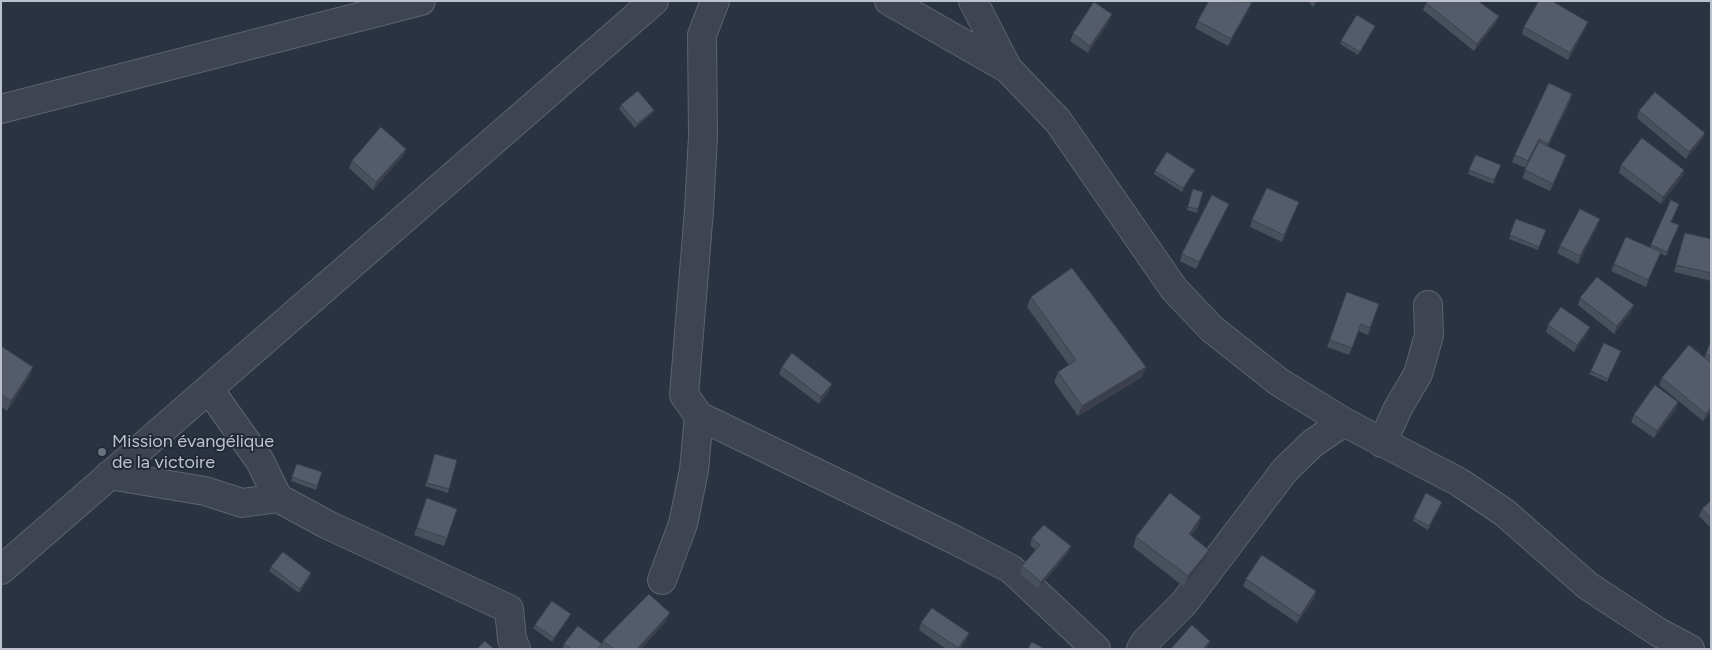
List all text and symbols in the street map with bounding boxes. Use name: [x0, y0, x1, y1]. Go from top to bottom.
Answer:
place label: Mission évangélique de la victoire: [112, 431, 274, 474]
marker: Mission évangélique de la victoire: [96, 446, 108, 458]

